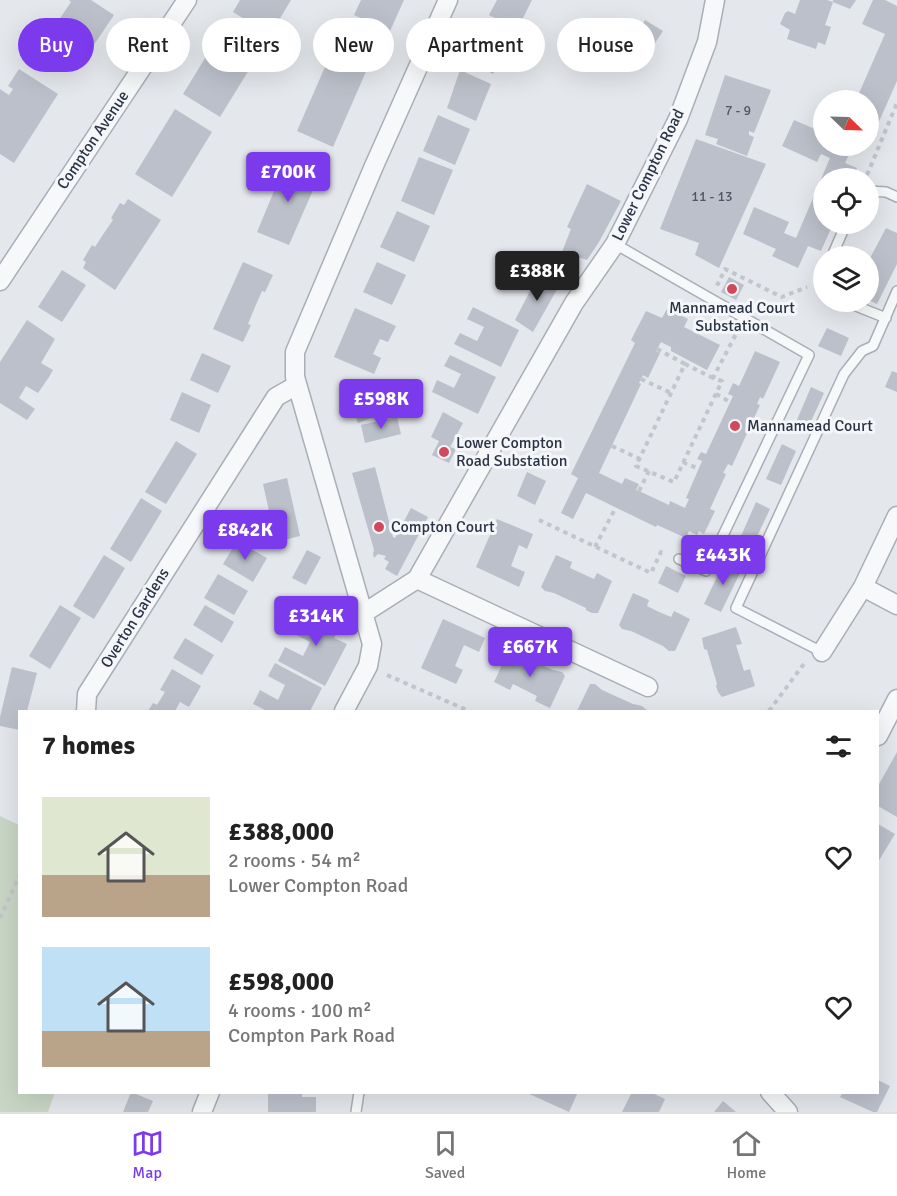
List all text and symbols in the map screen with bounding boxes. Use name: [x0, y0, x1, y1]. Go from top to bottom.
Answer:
chip: Buy: [18, 18, 94, 72]
chip: Rent: [106, 18, 190, 72]
chip: Filters: [202, 18, 301, 72]
chip: New: [313, 18, 394, 72]
chip: Apartment: [406, 18, 545, 72]
chip: House: [557, 18, 655, 72]
street label: Compton Avenue: [53, 87, 133, 193]
north arrow: [813, 90, 879, 156]
map controls: [813, 90, 879, 312]
house number: 7 - 9: [725, 102, 751, 119]
street label: Lower Compton Road: [607, 106, 689, 244]
pin: £700K: [246, 152, 330, 203]
text: £700K: [260, 159, 316, 184]
button: locate: [813, 168, 879, 234]
house number: 11 - 13: [691, 188, 733, 205]
button: layers: [813, 246, 879, 312]
pin: £388K: [495, 251, 579, 302]
text: £388K: [509, 258, 565, 283]
marker: Mannamead Court Substation: [725, 282, 739, 296]
place label: Mannamead Court Substation: [669, 298, 795, 336]
pin: £598K: [339, 379, 423, 430]
text: £598K: [353, 386, 409, 411]
place label: Mannamead Court: [747, 416, 873, 436]
marker: Mannamead Court: [728, 419, 742, 433]
place label: Lower Compton Road Substation: [456, 433, 568, 471]
marker: Lower Compton Road Substation: [437, 445, 451, 459]
pin: £842K: [203, 510, 287, 561]
text: £842K: [217, 517, 273, 542]
place label: Compton Court: [391, 517, 495, 537]
marker: Compton Court: [372, 520, 386, 534]
pin: £443K: [681, 535, 765, 586]
text: £443K: [695, 542, 751, 567]
street label: Overton Gardens: [96, 564, 174, 672]
pin: £314K: [274, 596, 358, 647]
text: £314K: [288, 603, 344, 628]
pin: £667K: [488, 627, 572, 678]
text: £667K: [502, 634, 558, 659]
text: 7 homes: [42, 730, 135, 762]
icon: filters: [822, 730, 855, 763]
text: £388,000: [228, 816, 334, 848]
icon: home: [90, 821, 162, 893]
icon: heart: [822, 841, 855, 874]
text: 2 rooms · 54 m²: [228, 848, 361, 873]
text: Lower Compton Road: [228, 873, 408, 898]
text: £598,000: [228, 966, 334, 998]
icon: home: [90, 971, 162, 1043]
icon: heart: [822, 991, 855, 1024]
text: 4 rooms · 100 m²: [228, 998, 372, 1023]
text: Compton Park Road: [228, 1023, 395, 1048]
tab: Map: [131, 1127, 164, 1183]
tab: Saved: [425, 1127, 465, 1183]
tab: Home: [726, 1127, 766, 1183]

